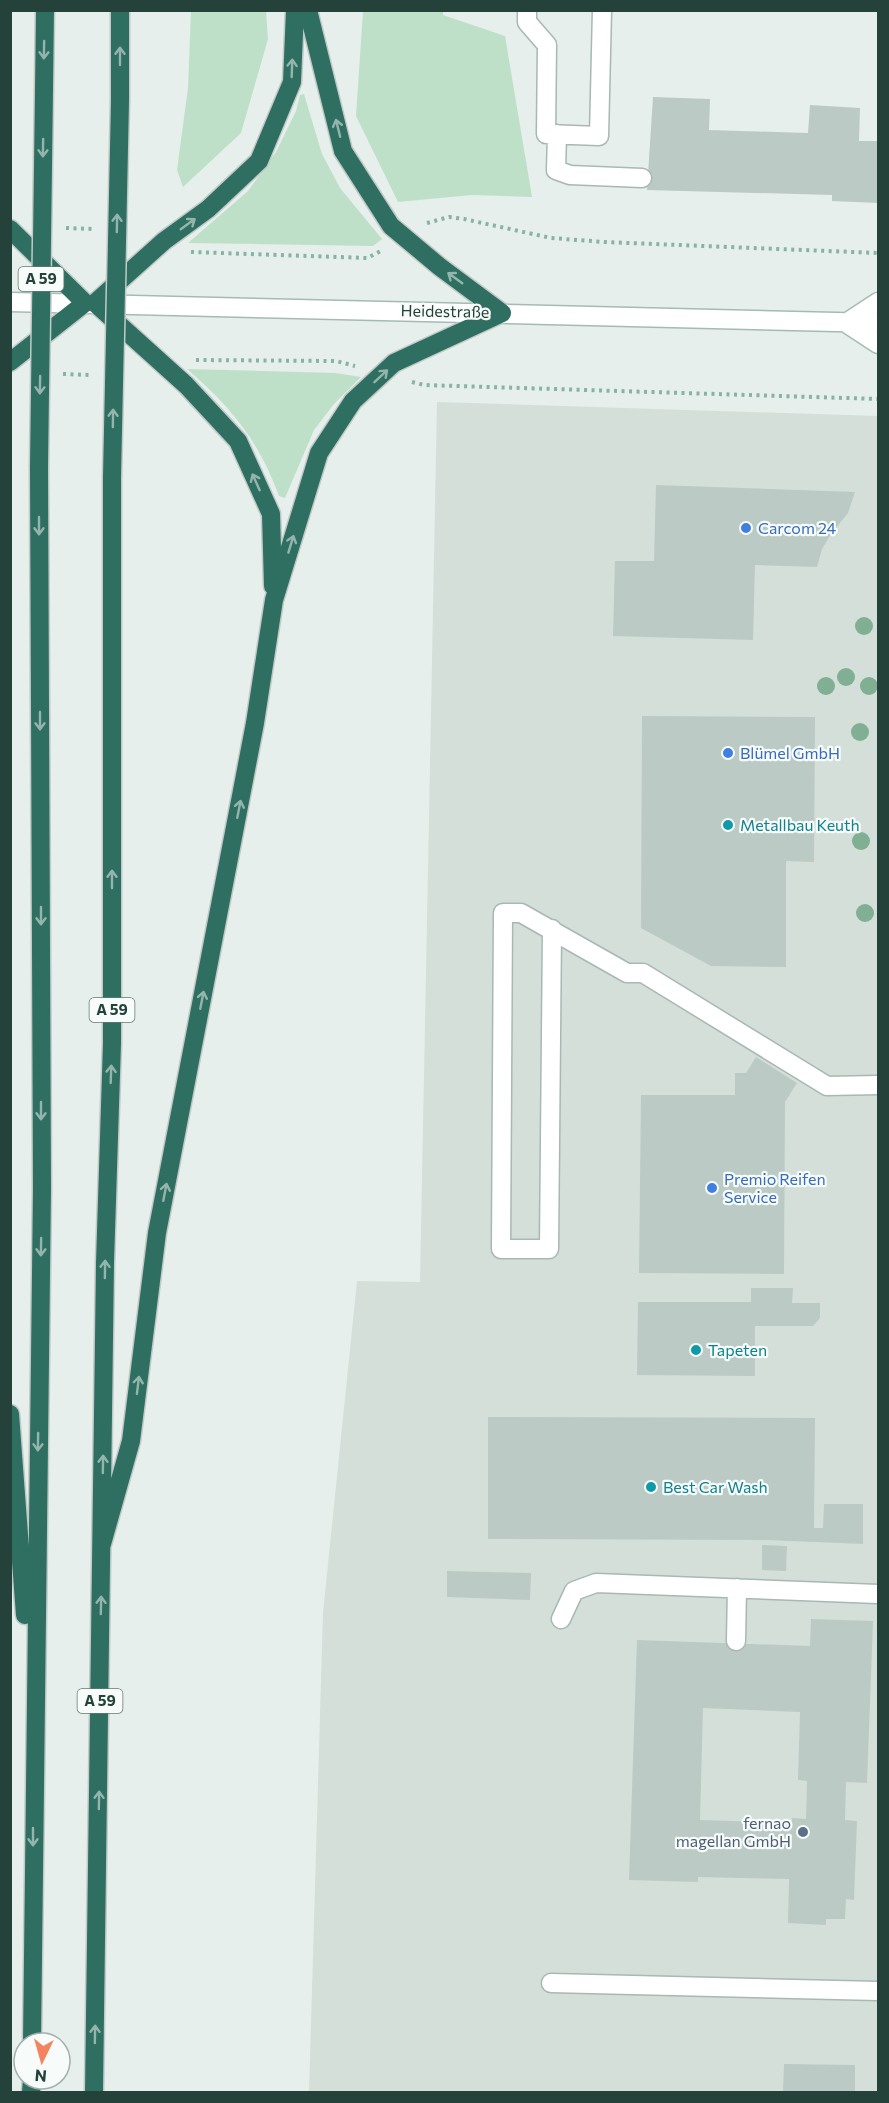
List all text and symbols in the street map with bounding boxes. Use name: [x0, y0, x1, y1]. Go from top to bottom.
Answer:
one-way arrow: [38, 40, 50, 60]
one-way arrow: [114, 46, 126, 66]
one-way arrow: [287, 59, 298, 79]
one-way arrow: [331, 119, 343, 138]
one-way arrow: [37, 138, 49, 158]
one-way arrow: [112, 214, 123, 234]
one-way arrow: [179, 218, 195, 230]
road number: A 59: [18, 267, 63, 291]
one-way arrow: [447, 272, 463, 285]
street label: Heidestraße: [400, 300, 490, 321]
one-way arrow: [373, 369, 388, 383]
one-way arrow: [34, 375, 46, 395]
one-way arrow: [107, 409, 119, 429]
one-way arrow: [250, 473, 262, 491]
one-way arrow: [33, 515, 45, 535]
place label: Carcom 24: [758, 518, 837, 537]
marker: Carcom 24: [739, 521, 753, 535]
one-way arrow: [286, 535, 297, 554]
one-way arrow: [34, 710, 46, 730]
place label: Blümel GmbH: [740, 743, 840, 762]
marker: Blümel GmbH: [721, 746, 735, 760]
one-way arrow: [234, 799, 245, 819]
place label: Metallbau Keuth: [740, 815, 860, 834]
marker: Metallbau Keuth: [721, 818, 735, 832]
one-way arrow: [106, 870, 118, 890]
one-way arrow: [35, 905, 47, 925]
one-way arrow: [197, 991, 208, 1010]
road number: A 59: [90, 998, 134, 1022]
one-way arrow: [106, 1065, 117, 1085]
one-way arrow: [35, 1100, 47, 1120]
place label: Premio Reifen Service: [724, 1169, 826, 1206]
marker: Premio Reifen Service: [705, 1181, 719, 1195]
one-way arrow: [160, 1182, 171, 1202]
one-way arrow: [35, 1236, 47, 1256]
one-way arrow: [99, 1260, 111, 1280]
place label: Tapeten: [708, 1340, 767, 1359]
marker: Tapeten: [689, 1343, 703, 1357]
one-way arrow: [133, 1375, 144, 1395]
one-way arrow: [32, 1431, 44, 1451]
one-way arrow: [97, 1455, 109, 1475]
place label: Best Car Wash: [663, 1477, 768, 1496]
marker: Best Car Wash: [644, 1480, 658, 1494]
one-way arrow: [96, 1595, 107, 1615]
road number: A 59: [78, 1689, 122, 1713]
one-way arrow: [93, 1790, 105, 1810]
place label: fernao magellan GmbH: [676, 1813, 791, 1850]
marker: fernao magellan GmbH: [796, 1825, 810, 1839]
one-way arrow: [27, 1826, 39, 1846]
one-way arrow: [89, 2025, 101, 2045]
north arrow: [12, 2031, 72, 2091]
text: N: [34, 2066, 47, 2086]

